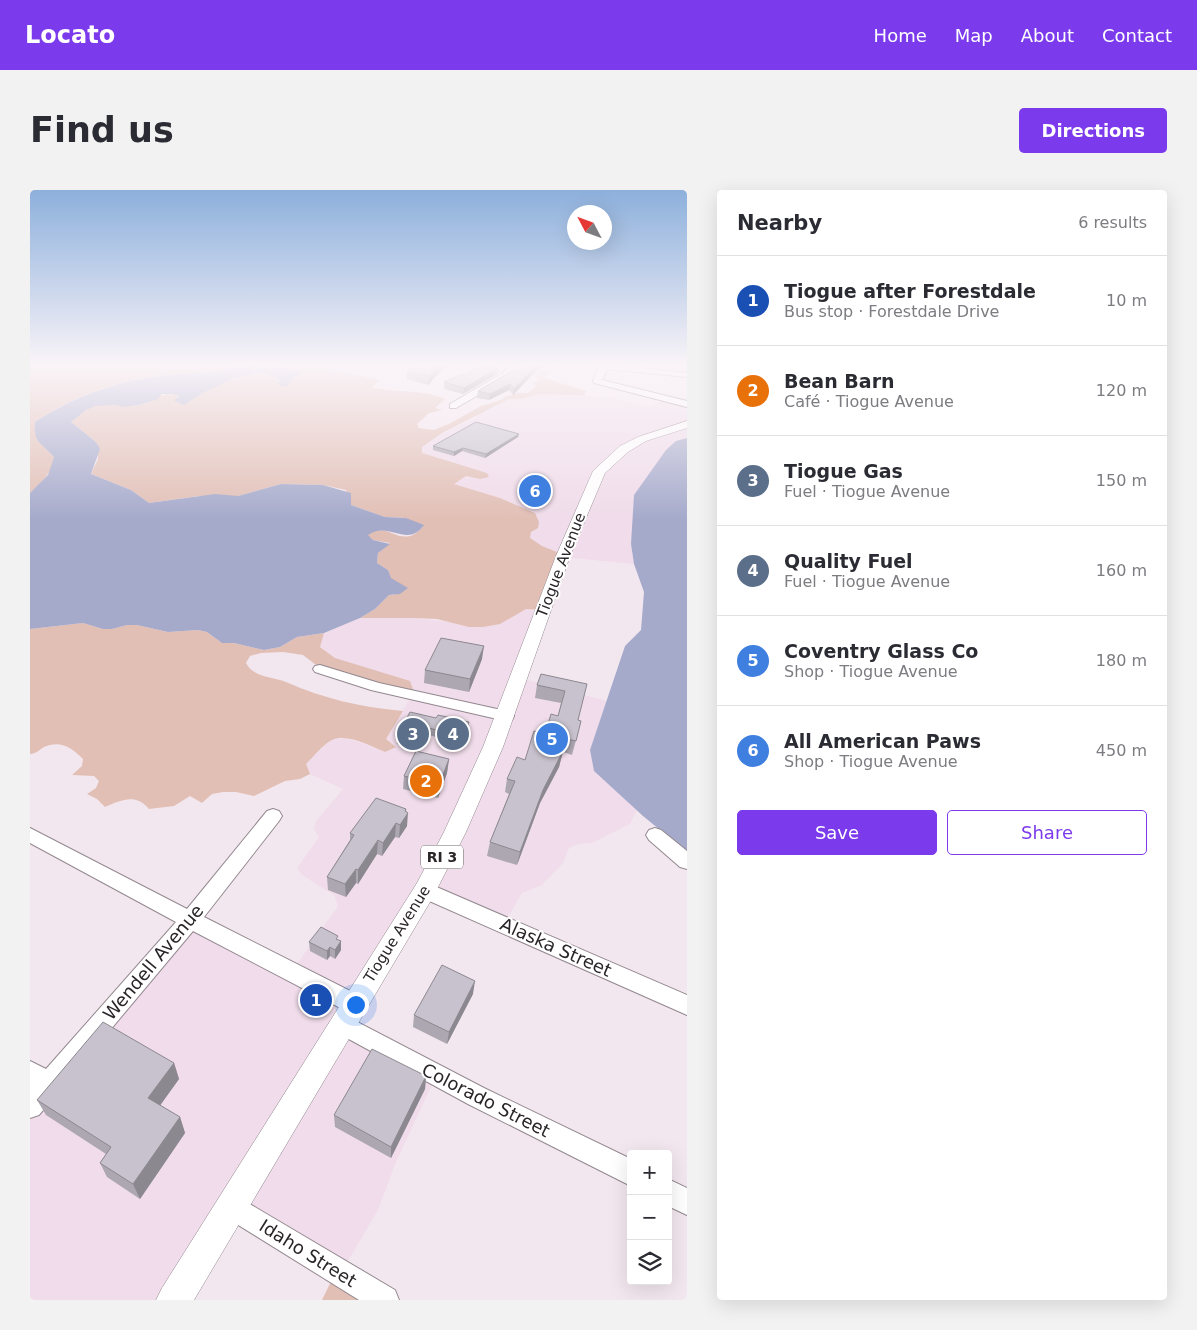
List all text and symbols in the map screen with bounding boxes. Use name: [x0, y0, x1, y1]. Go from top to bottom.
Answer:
text: Locato: [25, 21, 115, 49]
text: Home: [874, 25, 927, 46]
text: Map: [955, 25, 993, 46]
text: About: [1021, 25, 1074, 46]
text: Contact: [1102, 25, 1172, 46]
button: Directions: [1019, 108, 1167, 153]
text: Find us: [30, 110, 174, 150]
north arrow: [567, 205, 612, 250]
text: Nearby: [737, 211, 822, 235]
text: 6 results: [1078, 213, 1147, 232]
text: Tiogue after Forestdale: [784, 280, 1036, 302]
text: 1: [747, 291, 759, 310]
text: 10 m: [1106, 291, 1147, 310]
text: Bus stop · Forestdale Drive: [784, 302, 999, 321]
text: Bean Barn: [784, 370, 895, 392]
text: 2: [747, 381, 759, 400]
text: 120 m: [1096, 381, 1147, 400]
text: Café · Tiogue Avenue: [784, 392, 954, 411]
text: Tiogue Gas: [784, 460, 903, 482]
text: 3: [747, 471, 759, 490]
text: 150 m: [1096, 471, 1147, 490]
pin: 6: [519, 472, 551, 510]
text: Fuel · Tiogue Avenue: [784, 482, 950, 501]
street label: Tiogue Avenue: [532, 510, 589, 621]
text: Quality Fuel: [784, 550, 913, 572]
text: 4: [747, 561, 759, 580]
text: 160 m: [1096, 561, 1147, 580]
text: Fuel · Tiogue Avenue: [784, 572, 950, 591]
text: Coventry Glass Co: [784, 640, 978, 662]
text: 5: [747, 651, 759, 670]
text: 180 m: [1096, 651, 1147, 670]
text: Shop · Tiogue Avenue: [784, 662, 958, 681]
pin: 3: [397, 715, 429, 753]
pin: 4: [437, 715, 469, 753]
pin: 5: [536, 720, 568, 758]
text: All American Paws: [784, 730, 981, 752]
text: 6: [747, 741, 759, 760]
text: 450 m: [1096, 741, 1147, 760]
text: Shop · Tiogue Avenue: [784, 752, 958, 771]
pin: 2: [410, 762, 442, 800]
button: Save: [737, 810, 937, 855]
button: Share: [947, 810, 1147, 855]
road number: RI 3: [421, 846, 463, 869]
street label: Tiogue Avenue: [359, 882, 434, 987]
street label: Wendell Avenue: [99, 900, 207, 1024]
street label: Alaska Street: [497, 913, 615, 981]
pin: 1: [300, 981, 332, 1019]
your location: [343, 992, 369, 1018]
street label: Colorado Street: [418, 1059, 554, 1141]
map controls: [627, 1150, 672, 1285]
button: +: [627, 1150, 672, 1195]
button: −: [627, 1195, 672, 1240]
street label: Idaho Street: [256, 1215, 360, 1291]
button: layers: [627, 1240, 672, 1285]

